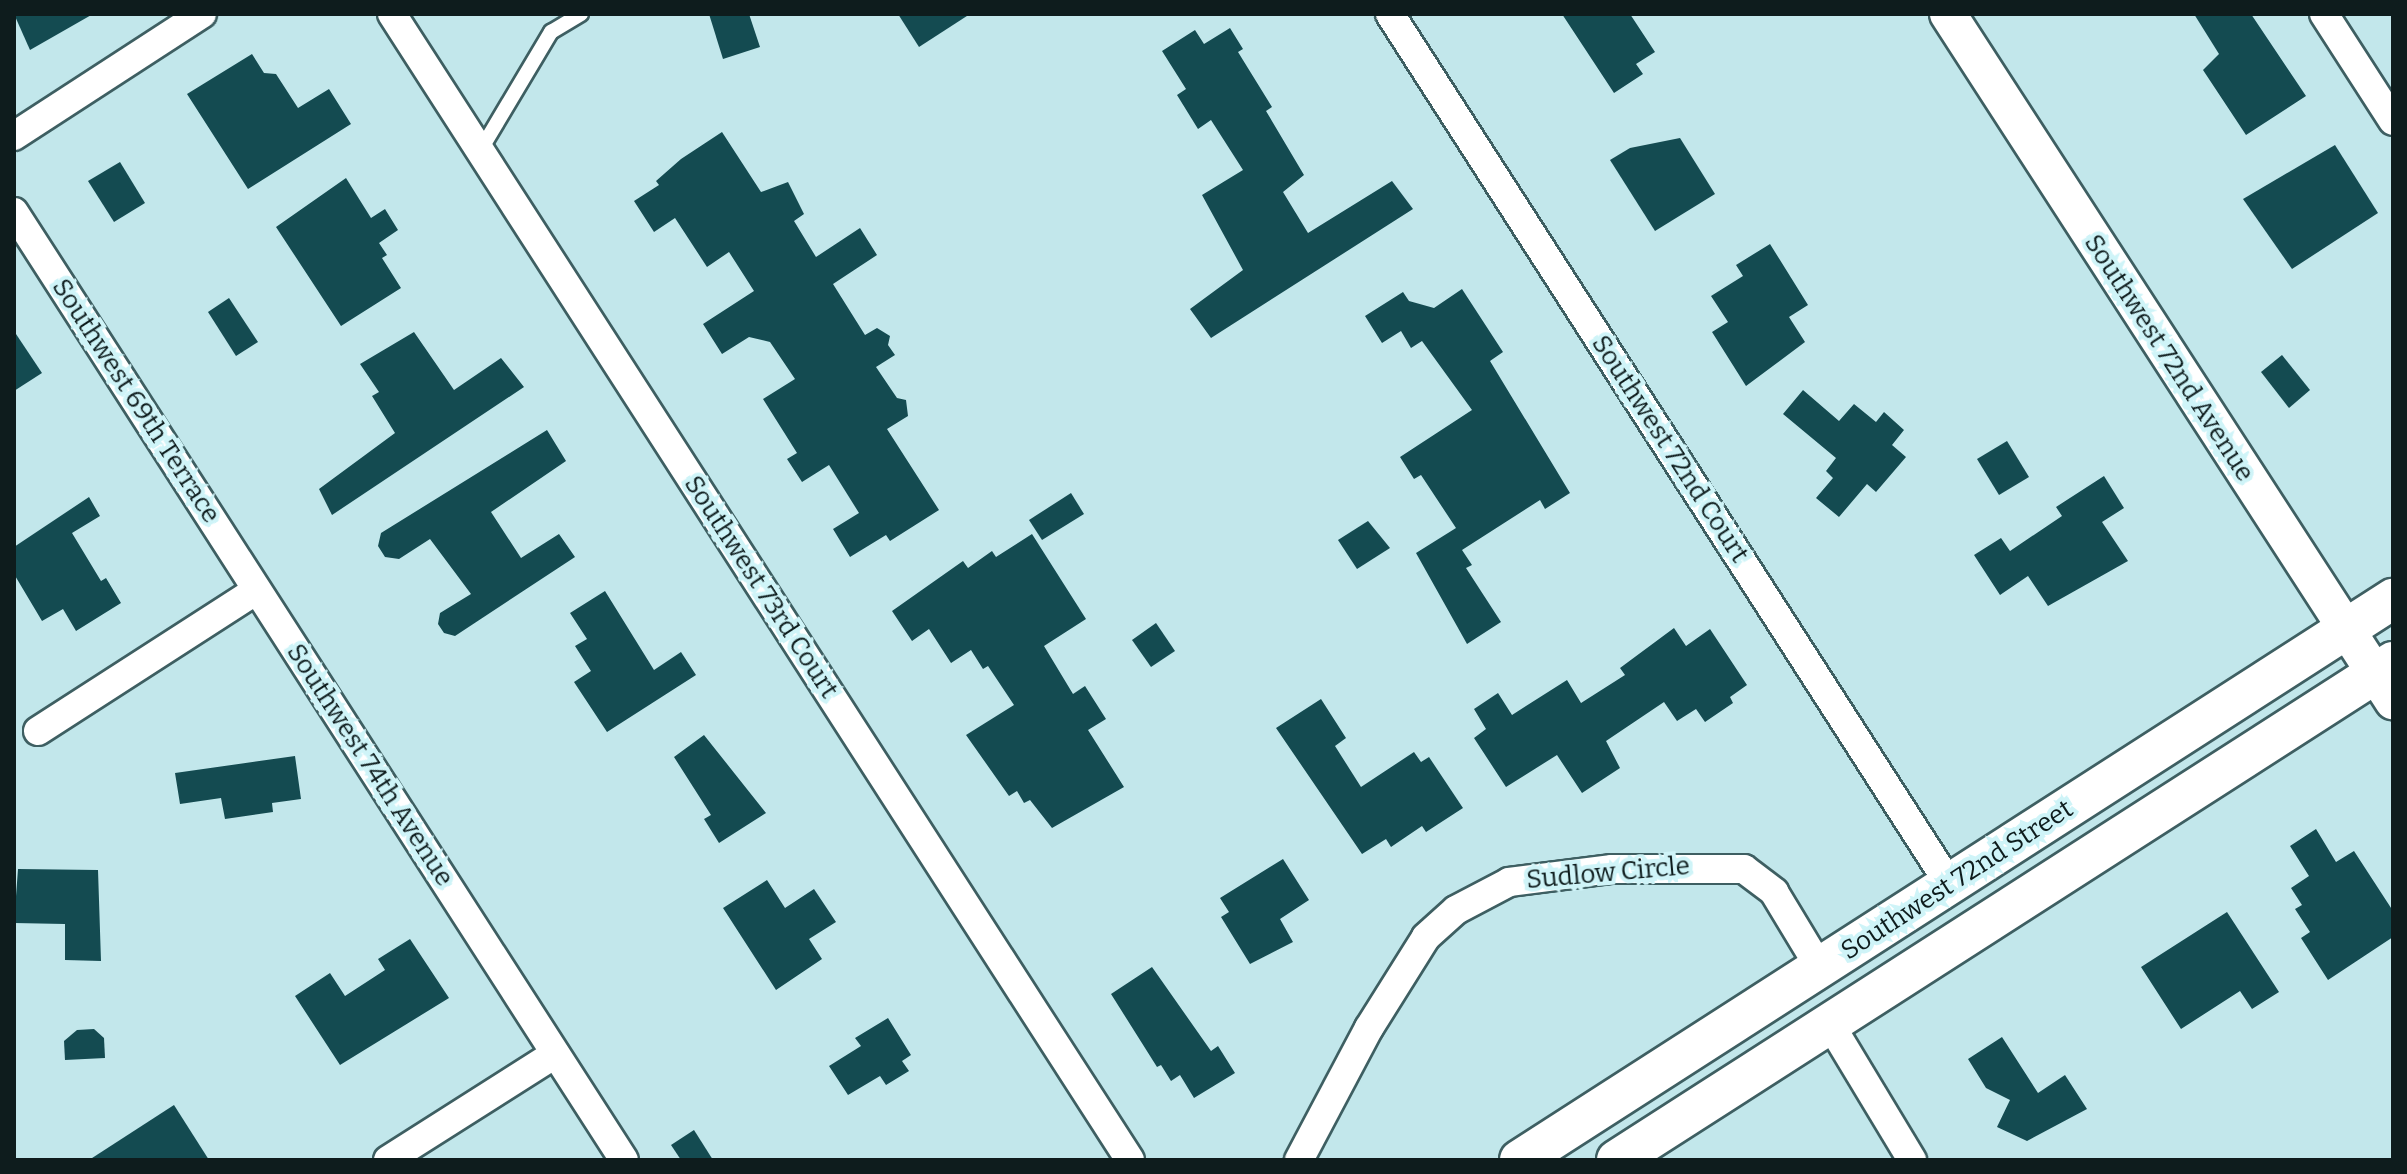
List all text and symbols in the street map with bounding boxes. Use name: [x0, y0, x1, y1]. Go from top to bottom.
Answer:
street label: Southwest 72nd Avenue: [2077, 229, 2261, 487]
street label: Southwest 69th Terrace: [45, 273, 227, 529]
street label: Southwest 72nd Court: [1585, 330, 1755, 568]
street label: Southwest 73rd Court: [677, 470, 845, 704]
street label: Southwest 74th Avenue: [280, 638, 460, 892]
street label: Southwest 72nd Street: [1835, 793, 2079, 967]
street label: Sudlow Circle: [1525, 850, 1691, 896]

